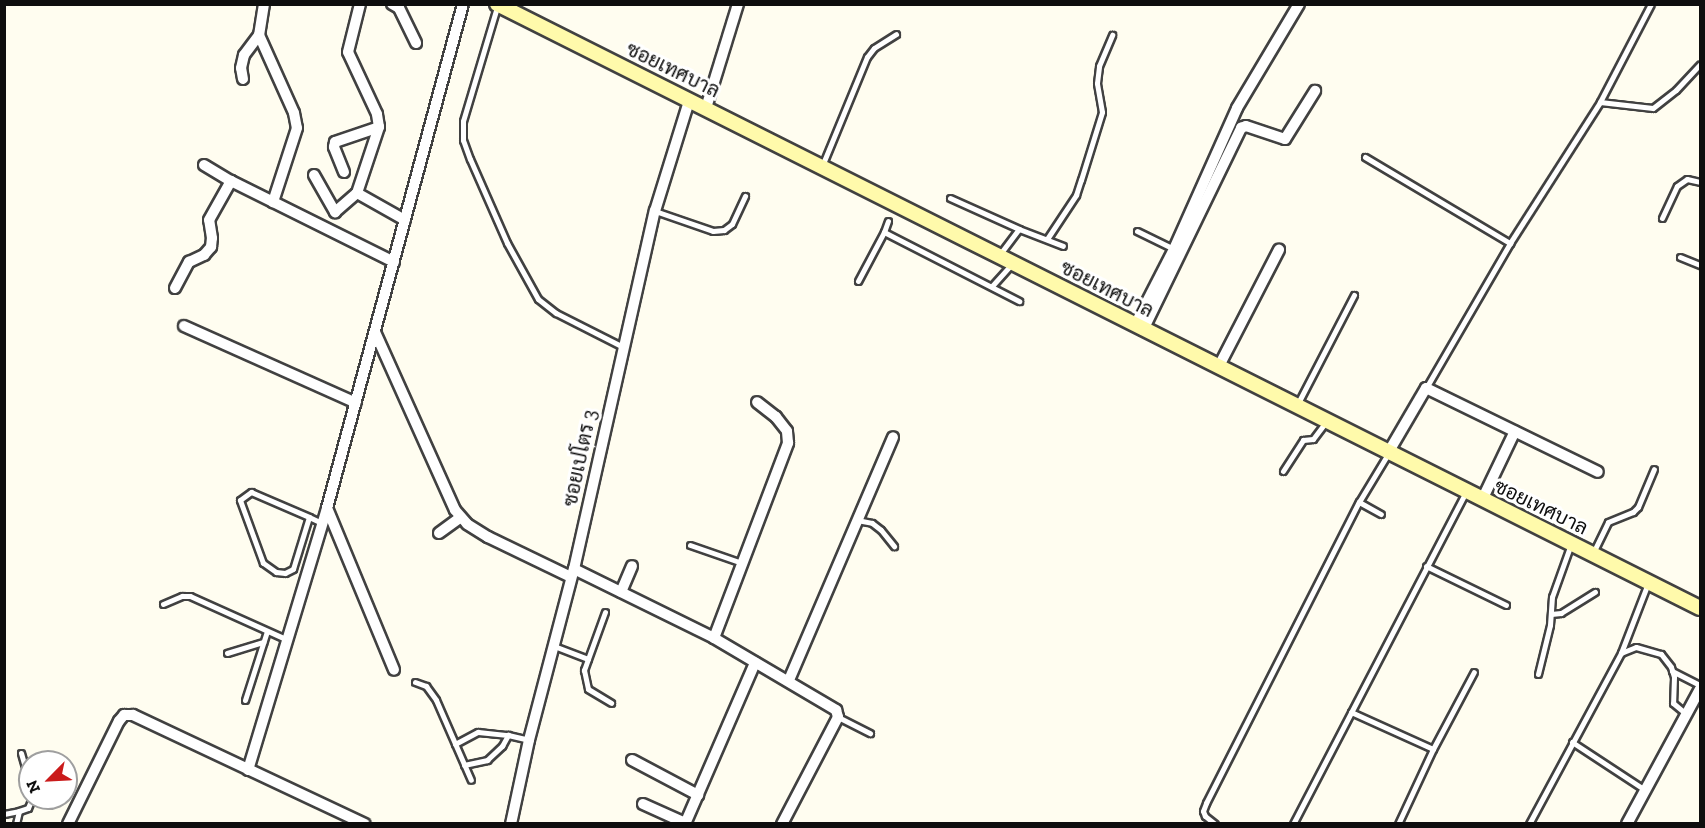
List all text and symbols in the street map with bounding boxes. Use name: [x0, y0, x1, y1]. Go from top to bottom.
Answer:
street label: ซอยเทศบาล: [622, 37, 724, 103]
street label: ซอยเทศบาล: [1057, 255, 1157, 323]
street label: ซอยเปโตร 3: [558, 407, 602, 509]
street label: ซอยเทศบาล: [1490, 474, 1592, 540]
north arrow: [18, 750, 78, 810]
text: N: [22, 777, 44, 796]

